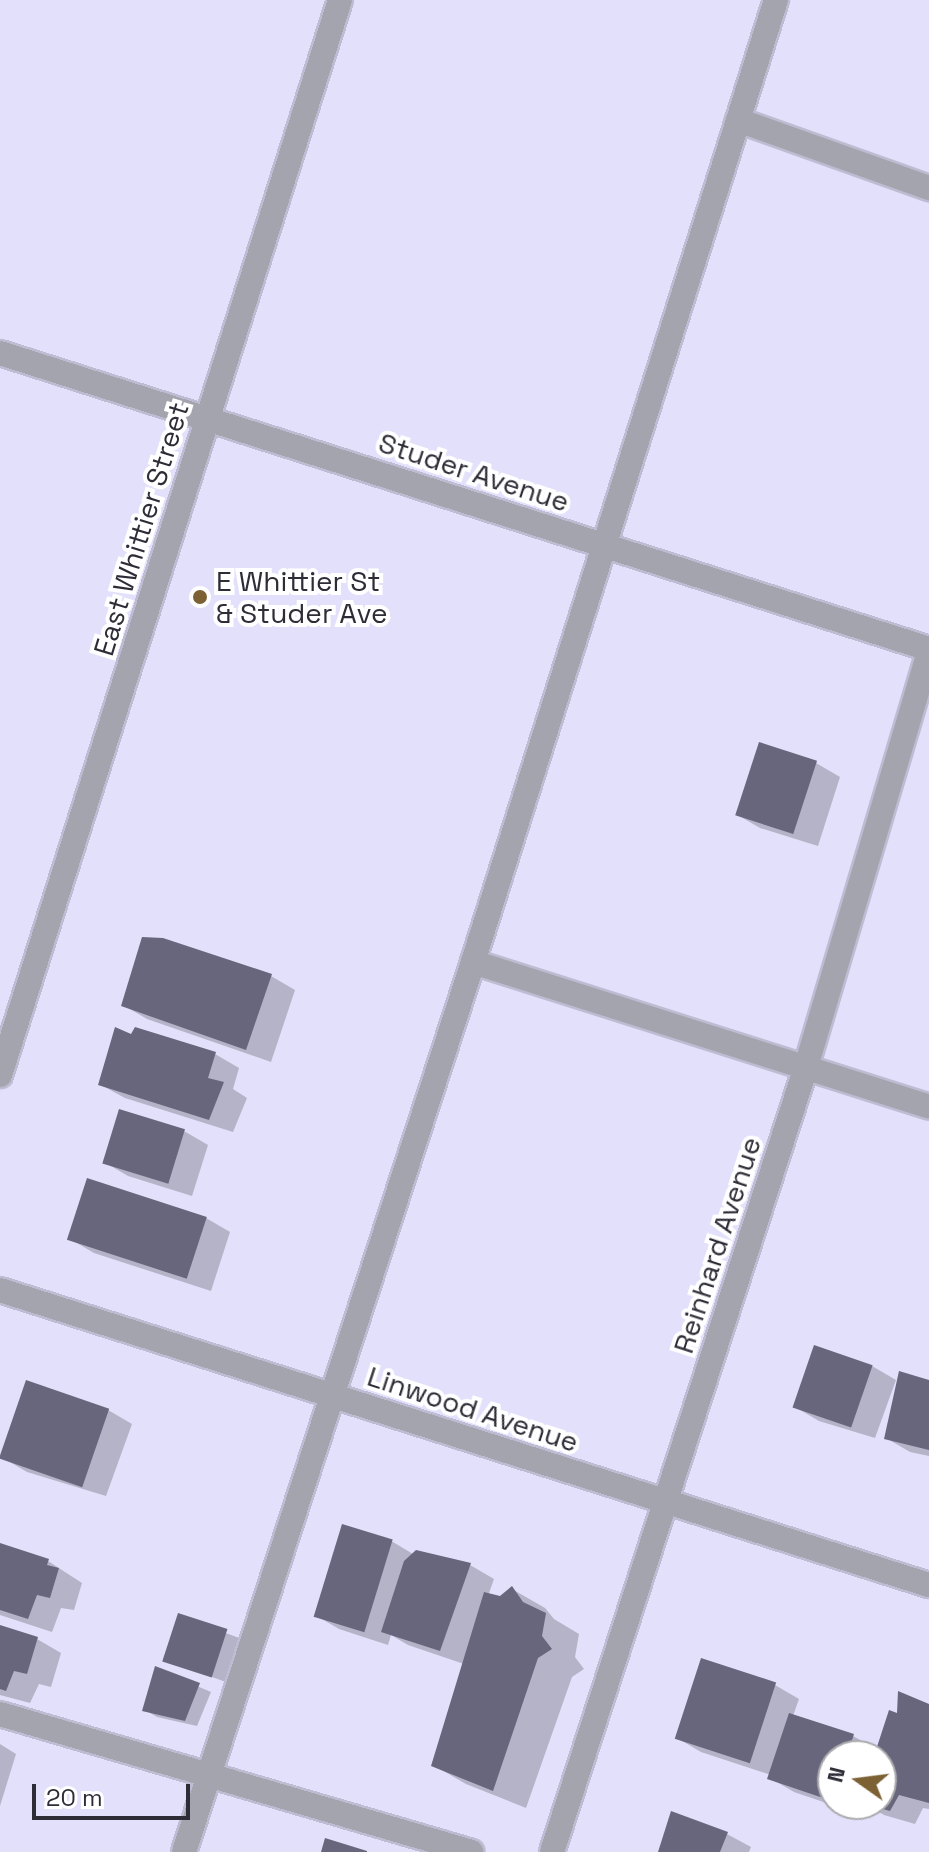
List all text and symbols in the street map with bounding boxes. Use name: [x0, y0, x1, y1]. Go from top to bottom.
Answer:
street label: East Whittier Street: [86, 398, 196, 660]
street label: Studer Avenue: [374, 425, 574, 519]
place label: E Whittier St & Studer Ave: [216, 564, 388, 630]
marker: E Whittier St & Studer Ave: [191, 588, 209, 606]
street label: Reinhard Avenue: [666, 1132, 768, 1358]
street label: Linwood Avenue: [363, 1359, 583, 1459]
north arrow: [817, 1740, 897, 1820]
text: N: [820, 1764, 851, 1785]
scale bar: [36, 1768, 194, 1818]
text: 20 m: [46, 1782, 103, 1813]

